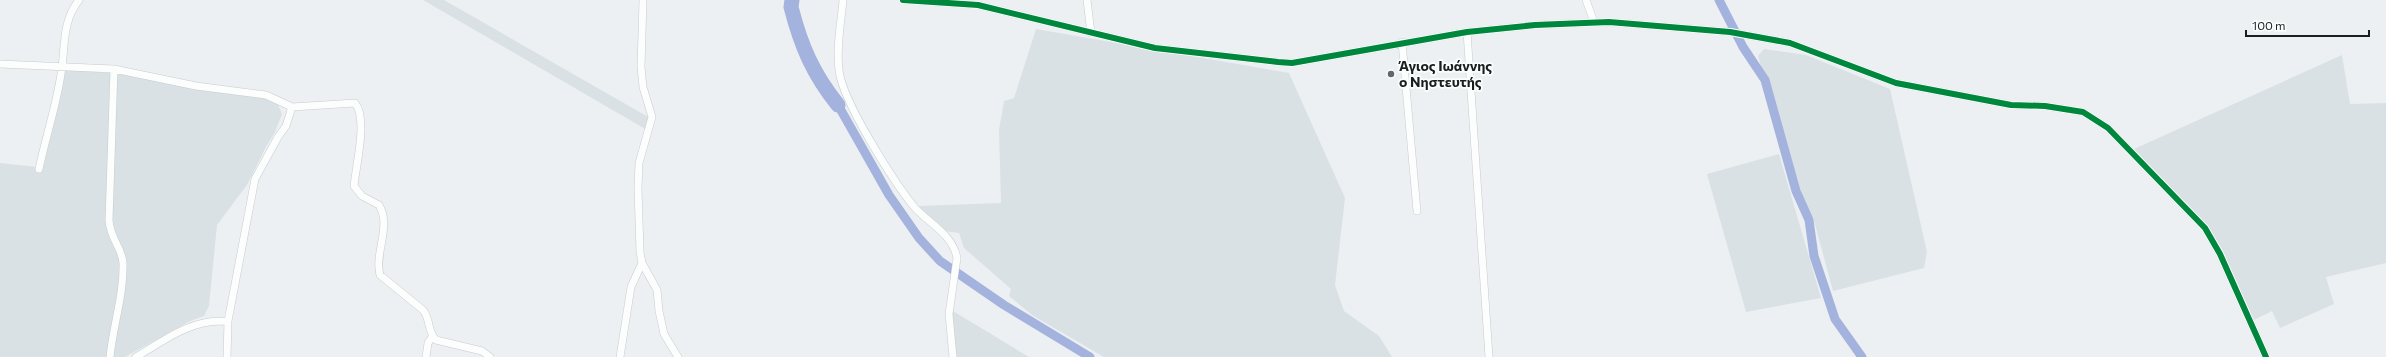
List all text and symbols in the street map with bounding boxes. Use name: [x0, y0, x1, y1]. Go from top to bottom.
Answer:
scale bar: [2246, 12, 2369, 38]
text: 100 m: [2252, 18, 2286, 32]
place label: Άγιος Ιωάννης ο Νηστευτής: [1398, 57, 1492, 90]
marker: Άγιος Ιωάννης ο Νηστευτής: [1386, 69, 1396, 79]

